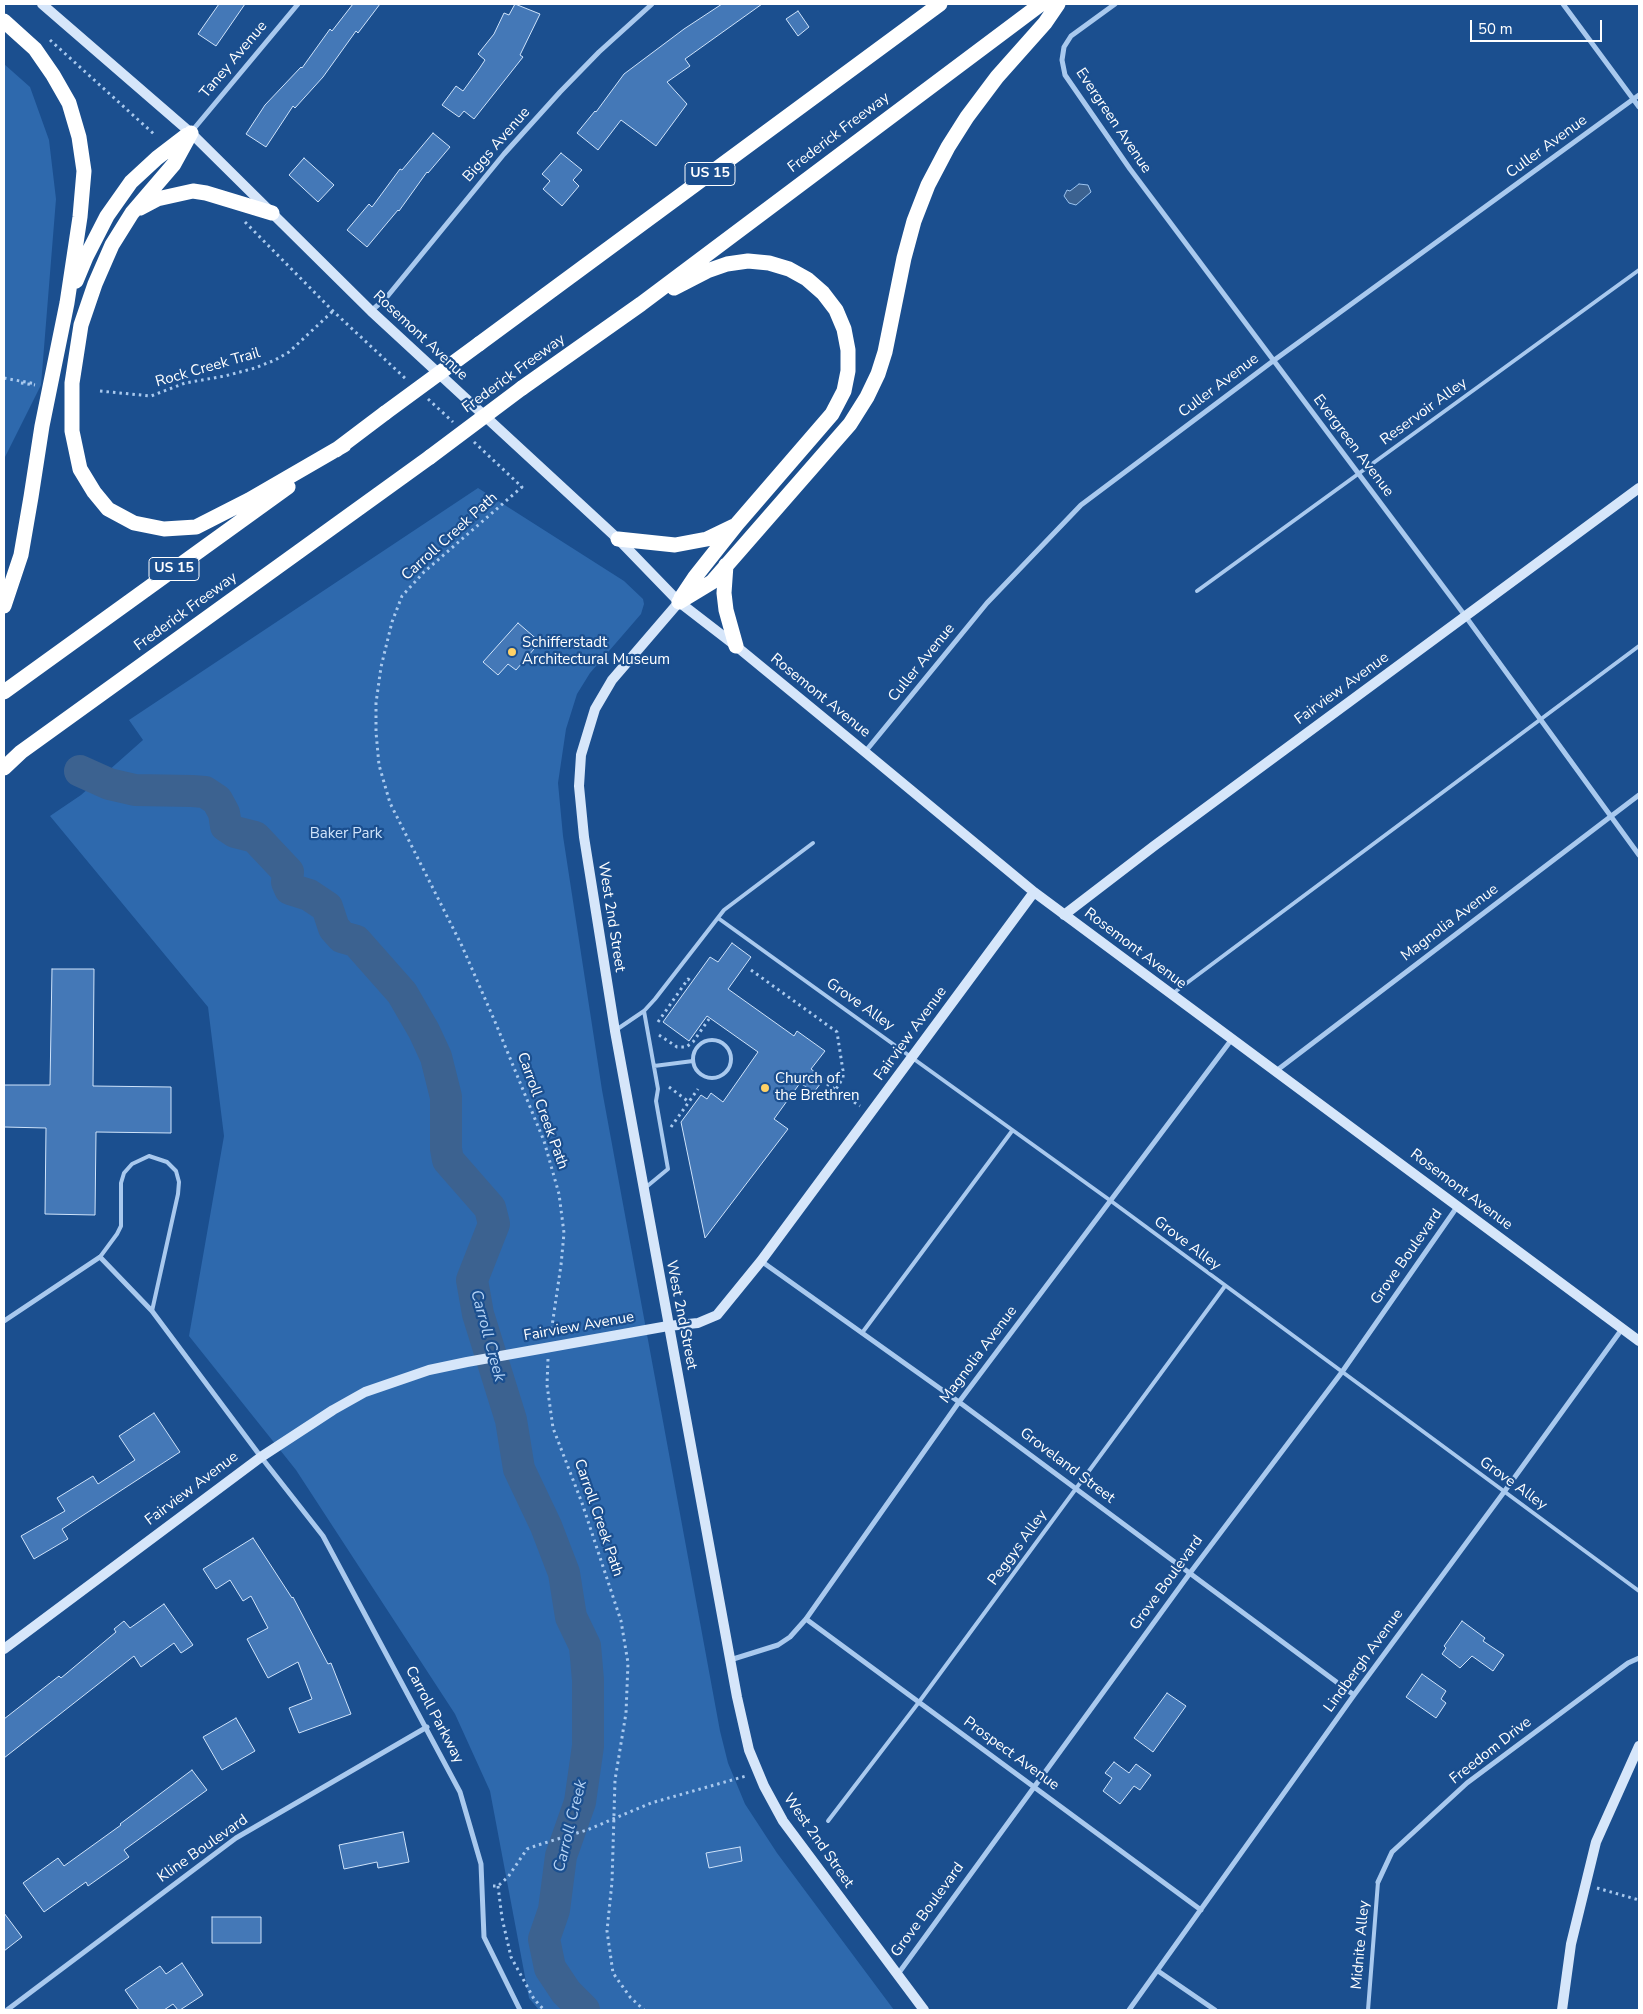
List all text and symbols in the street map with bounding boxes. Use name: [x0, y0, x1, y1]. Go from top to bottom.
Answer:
scale bar: [1473, 10, 1606, 42]
street label: Taney Avenue: [197, 18, 271, 102]
text: 50 m: [1478, 19, 1513, 39]
street label: Evergreen Avenue: [1071, 65, 1155, 177]
street label: Frederick Freeway: [785, 89, 893, 177]
street label: Biggs Avenue: [460, 104, 534, 186]
street label: Culler Avenue: [1503, 112, 1591, 182]
road number: US 15: [685, 162, 735, 185]
street label: Rosemont Avenue: [369, 287, 471, 385]
street label: Frederick Freeway: [459, 331, 569, 417]
street label: Rock Creek Trail: [153, 344, 263, 392]
street label: Culler Avenue: [1175, 350, 1263, 422]
street label: Reservoir Alley: [1377, 374, 1471, 450]
street label: Evergreen Avenue: [1309, 391, 1397, 501]
street label: Carroll Creek Path: [398, 489, 502, 585]
road number: US 15: [149, 558, 199, 580]
street label: Frederick Freeway: [131, 569, 241, 655]
street label: Culler Avenue: [885, 620, 959, 706]
place label: Schifferstadt Architectural Museum: [522, 634, 670, 669]
marker: Schifferstadt Architectural Museum: [506, 646, 518, 658]
street label: Fairview Avenue: [1291, 649, 1393, 729]
street label: Rosemont Avenue: [766, 650, 874, 742]
park label: Baker Park: [310, 825, 382, 843]
street label: West 2nd Street: [593, 861, 629, 973]
street label: Magnolia Avenue: [1398, 881, 1502, 965]
street label: Rosemont Avenue: [1080, 905, 1190, 993]
street label: Grove Alley: [822, 975, 898, 1035]
street label: Fairview Avenue: [871, 983, 951, 1085]
street label: Carroll Creek Path: [512, 1050, 572, 1172]
place label: Church of the Brethren: [775, 1070, 860, 1105]
marker: Church of the Brethren: [759, 1082, 771, 1094]
street label: Rosemont Avenue: [1406, 1146, 1516, 1234]
street label: Grove Boulevard: [1367, 1206, 1447, 1308]
street label: Grove Alley: [1150, 1213, 1224, 1275]
street label: West 2nd Street: [662, 1259, 700, 1371]
water label: Carroll Creek: [466, 1288, 508, 1384]
street label: Magnolia Avenue: [937, 1303, 1021, 1407]
street label: Fairview Avenue: [522, 1308, 636, 1346]
street label: Groveland Street: [1016, 1424, 1118, 1508]
street label: Fairview Avenue: [142, 1448, 242, 1530]
street label: Grove Alley: [1476, 1453, 1550, 1515]
street label: Carroll Creek Path: [569, 1457, 627, 1579]
street label: Peggys Alley: [985, 1507, 1051, 1589]
street label: Grove Boulevard: [1127, 1532, 1207, 1634]
street label: Lindbergh Avenue: [1321, 1606, 1407, 1716]
street label: Carroll Parkway: [401, 1663, 467, 1767]
street label: Prospect Avenue: [960, 1713, 1062, 1795]
street label: Freedom Drive: [1447, 1714, 1535, 1788]
water label: Carroll Creek: [550, 1778, 592, 1874]
street label: West 2nd Street: [779, 1790, 857, 1892]
street label: Kline Boulevard: [154, 1811, 252, 1887]
street label: Grove Boulevard: [888, 1859, 968, 1961]
street label: Midnite Alley: [1348, 1900, 1374, 1990]

